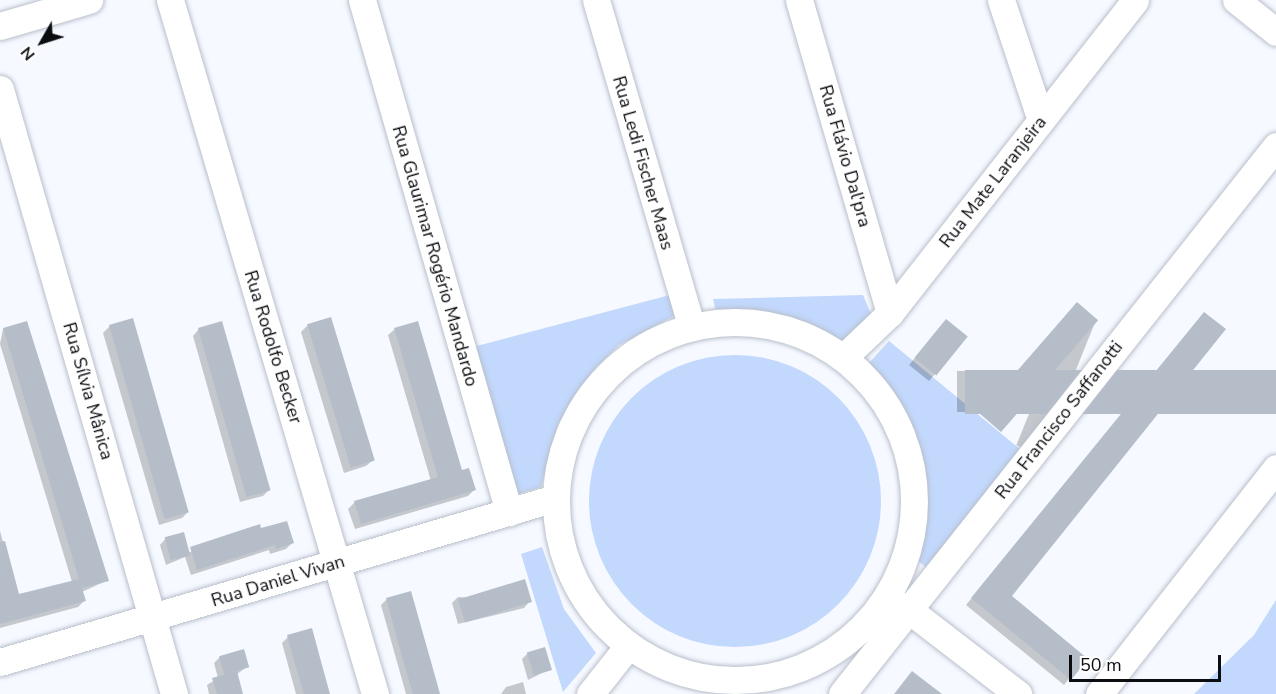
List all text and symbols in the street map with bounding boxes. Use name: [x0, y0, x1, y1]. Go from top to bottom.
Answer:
north arrow: [12, 12, 72, 72]
text: N: [16, 42, 40, 65]
street label: Rua Ledi Fischer Maas: [608, 74, 678, 252]
street label: Rua Flávio Dal'pra: [814, 82, 876, 230]
street label: Rua Mate Laranjeira: [935, 112, 1051, 252]
street label: Rua Glaurimar Rogério Mandardo: [387, 123, 483, 389]
street label: Rua Rodolfo Becker: [239, 268, 307, 426]
street label: Rua Sílvia Mânica: [58, 320, 118, 462]
street label: Rua Francisco Saffanotti: [991, 337, 1127, 503]
street label: Rua Daniel Vivan: [209, 550, 347, 612]
scale bar: [1072, 643, 1224, 681]
text: 50 m: [1080, 653, 1122, 677]

